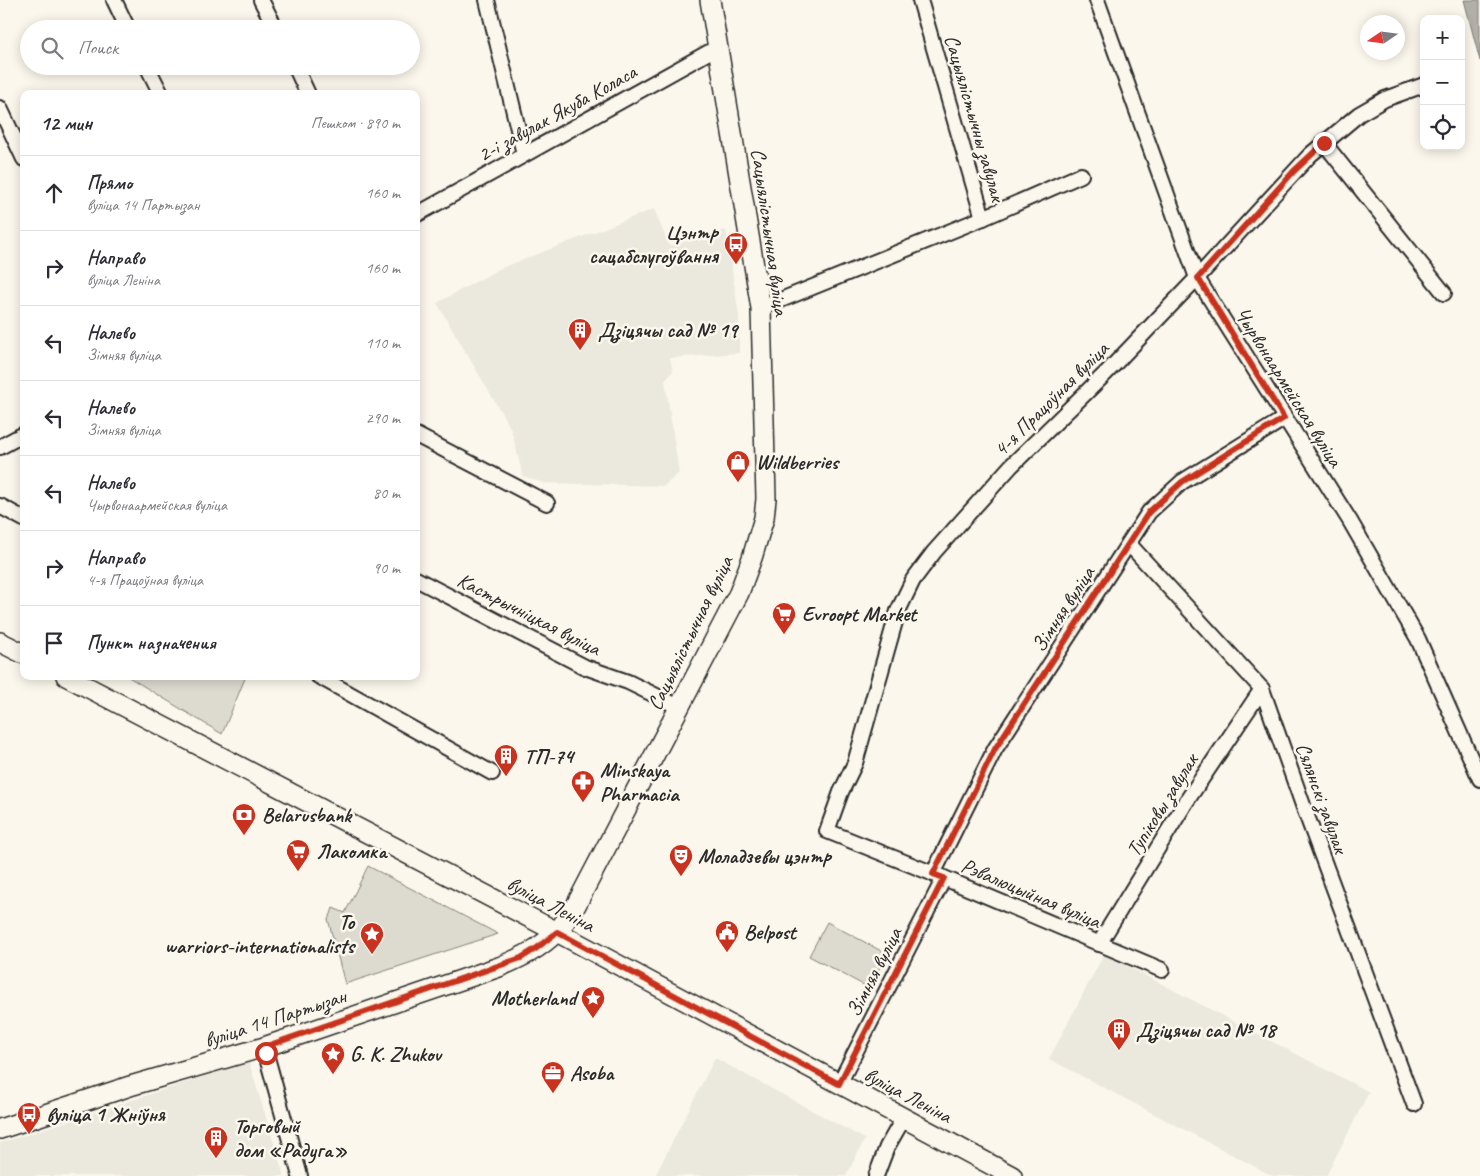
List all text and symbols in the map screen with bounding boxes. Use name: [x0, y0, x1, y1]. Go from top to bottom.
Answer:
north arrow: [1360, 15, 1405, 60]
map controls: [1420, 15, 1465, 150]
button: +: [1420, 15, 1465, 60]
search box: [20, 20, 420, 75]
street label: Сацыялістычны завулак: [938, 32, 1012, 207]
icon: search: [38, 34, 66, 62]
text: Поиск: [78, 36, 118, 60]
street label: 2-і завулак Якуба Коласа: [473, 58, 643, 168]
button: −: [1420, 60, 1465, 105]
button: locate: [1420, 105, 1465, 150]
text: 12 мин: [40, 110, 92, 136]
text: Пешком · 890 m: [311, 113, 400, 133]
route end: [1313, 132, 1336, 155]
street label: Сацыялістычная вуліца: [745, 147, 795, 319]
text: Прямо: [87, 171, 132, 195]
icon: ahead: [40, 179, 68, 207]
text: 160 m: [366, 183, 400, 203]
text: вуліца 14 Партызан: [87, 195, 199, 215]
place label: Цэнтр сацабслугоўвання: [589, 219, 720, 269]
bus stop icon: Цэнтр сацабслугоўвання: [723, 231, 749, 265]
text: Направо: [87, 246, 145, 270]
icon: right: [40, 254, 68, 282]
text: 160 m: [366, 258, 400, 278]
text: вуліца Леніна: [87, 270, 160, 290]
street label: Чырвонаармейская вуліца: [1229, 302, 1350, 473]
building icon: Дзіцячы сад № 19: [567, 317, 593, 351]
place label: Дзіцячы сад № 19: [598, 317, 740, 344]
text: Налево: [87, 321, 135, 345]
icon: left: [40, 329, 68, 357]
text: 110 m: [366, 333, 400, 353]
street label: 4-я Працоўная вуліца: [988, 335, 1115, 462]
text: Зімняя вуліца: [87, 345, 161, 365]
text: Налево: [87, 396, 135, 420]
icon: left: [40, 404, 68, 432]
text: 290 m: [366, 408, 400, 428]
text: Зімняя вуліца: [87, 420, 161, 440]
shop icon: Wildberries: [725, 449, 751, 483]
place label: Wildberries: [756, 449, 841, 475]
text: Налево: [87, 471, 135, 495]
icon: left: [40, 479, 68, 507]
text: 80 m: [373, 483, 400, 503]
text: Чырвонаармейская вуліца: [87, 495, 227, 515]
text: Направо: [87, 546, 145, 570]
street label: Сацыялістычная вуліца: [641, 550, 739, 714]
icon: right: [40, 554, 68, 582]
text: 90 m: [373, 558, 400, 578]
street label: Зімняя вуліца: [1026, 560, 1101, 657]
street label: Кастрычніцкая вуліца: [453, 567, 607, 662]
text: 4-я Працоўная вуліца: [87, 570, 203, 590]
supermarket icon: Evroopt Market: [771, 601, 797, 635]
place label: Evroopt Market: [802, 601, 918, 627]
icon: arrive: [40, 629, 68, 657]
text: Пункт назначения: [87, 631, 216, 655]
street label: Сялянскі завулак: [1289, 739, 1355, 859]
building icon: ТП-74: [493, 743, 519, 777]
place label: ТП-74: [524, 743, 576, 769]
street label: Тупіковы завулак: [1120, 747, 1206, 862]
place label: Minskaya Pharmacia: [600, 757, 680, 807]
pharmacy icon: Minskaya Pharmacia: [570, 769, 596, 803]
bank icon: Belarusbank: [231, 802, 257, 836]
place label: Belarusbank: [262, 802, 353, 828]
supermarket icon: Лакомка: [285, 838, 311, 872]
place label: Лакомка: [316, 838, 388, 864]
theatre icon: Моладзевы цэнтр: [668, 843, 694, 877]
place label: Моладзевы цэнтр: [698, 843, 832, 869]
street label: Рэвалюцыйная вуліца: [958, 852, 1106, 935]
street label: вуліца Леніна: [503, 870, 601, 939]
place label: To warriors-internationalists: [165, 909, 357, 959]
public building icon: Belpost: [714, 919, 740, 953]
place label: Belpost: [744, 919, 798, 945]
place icon: To warriors-internationalists: [359, 921, 385, 955]
street label: Зімняя вуліца: [840, 921, 908, 1021]
street label: вуліца 14 Партызан: [201, 982, 351, 1054]
place label: Motherland: [491, 985, 580, 1011]
place icon: Motherland: [580, 985, 606, 1019]
building icon: Дзіцячы сад № 18: [1106, 1017, 1132, 1051]
place label: Дзіцячы сад № 18: [1136, 1017, 1278, 1044]
place icon: G. K. Zhukov: [320, 1041, 346, 1075]
place label: G. K. Zhukov: [350, 1041, 443, 1067]
route start: [255, 1042, 278, 1065]
office icon: Asoba: [540, 1060, 566, 1094]
place label: Asoba: [570, 1060, 615, 1086]
street label: вуліца Леніна: [860, 1061, 958, 1130]
bus stop icon: вуліца 1 Жніўня: [16, 1101, 42, 1135]
place label: вуліца 1 Жніўня: [46, 1101, 166, 1127]
place label: Торговый дом «Радуга»: [234, 1113, 347, 1164]
building icon: Торговый дом «Радуга»: [203, 1125, 229, 1159]

